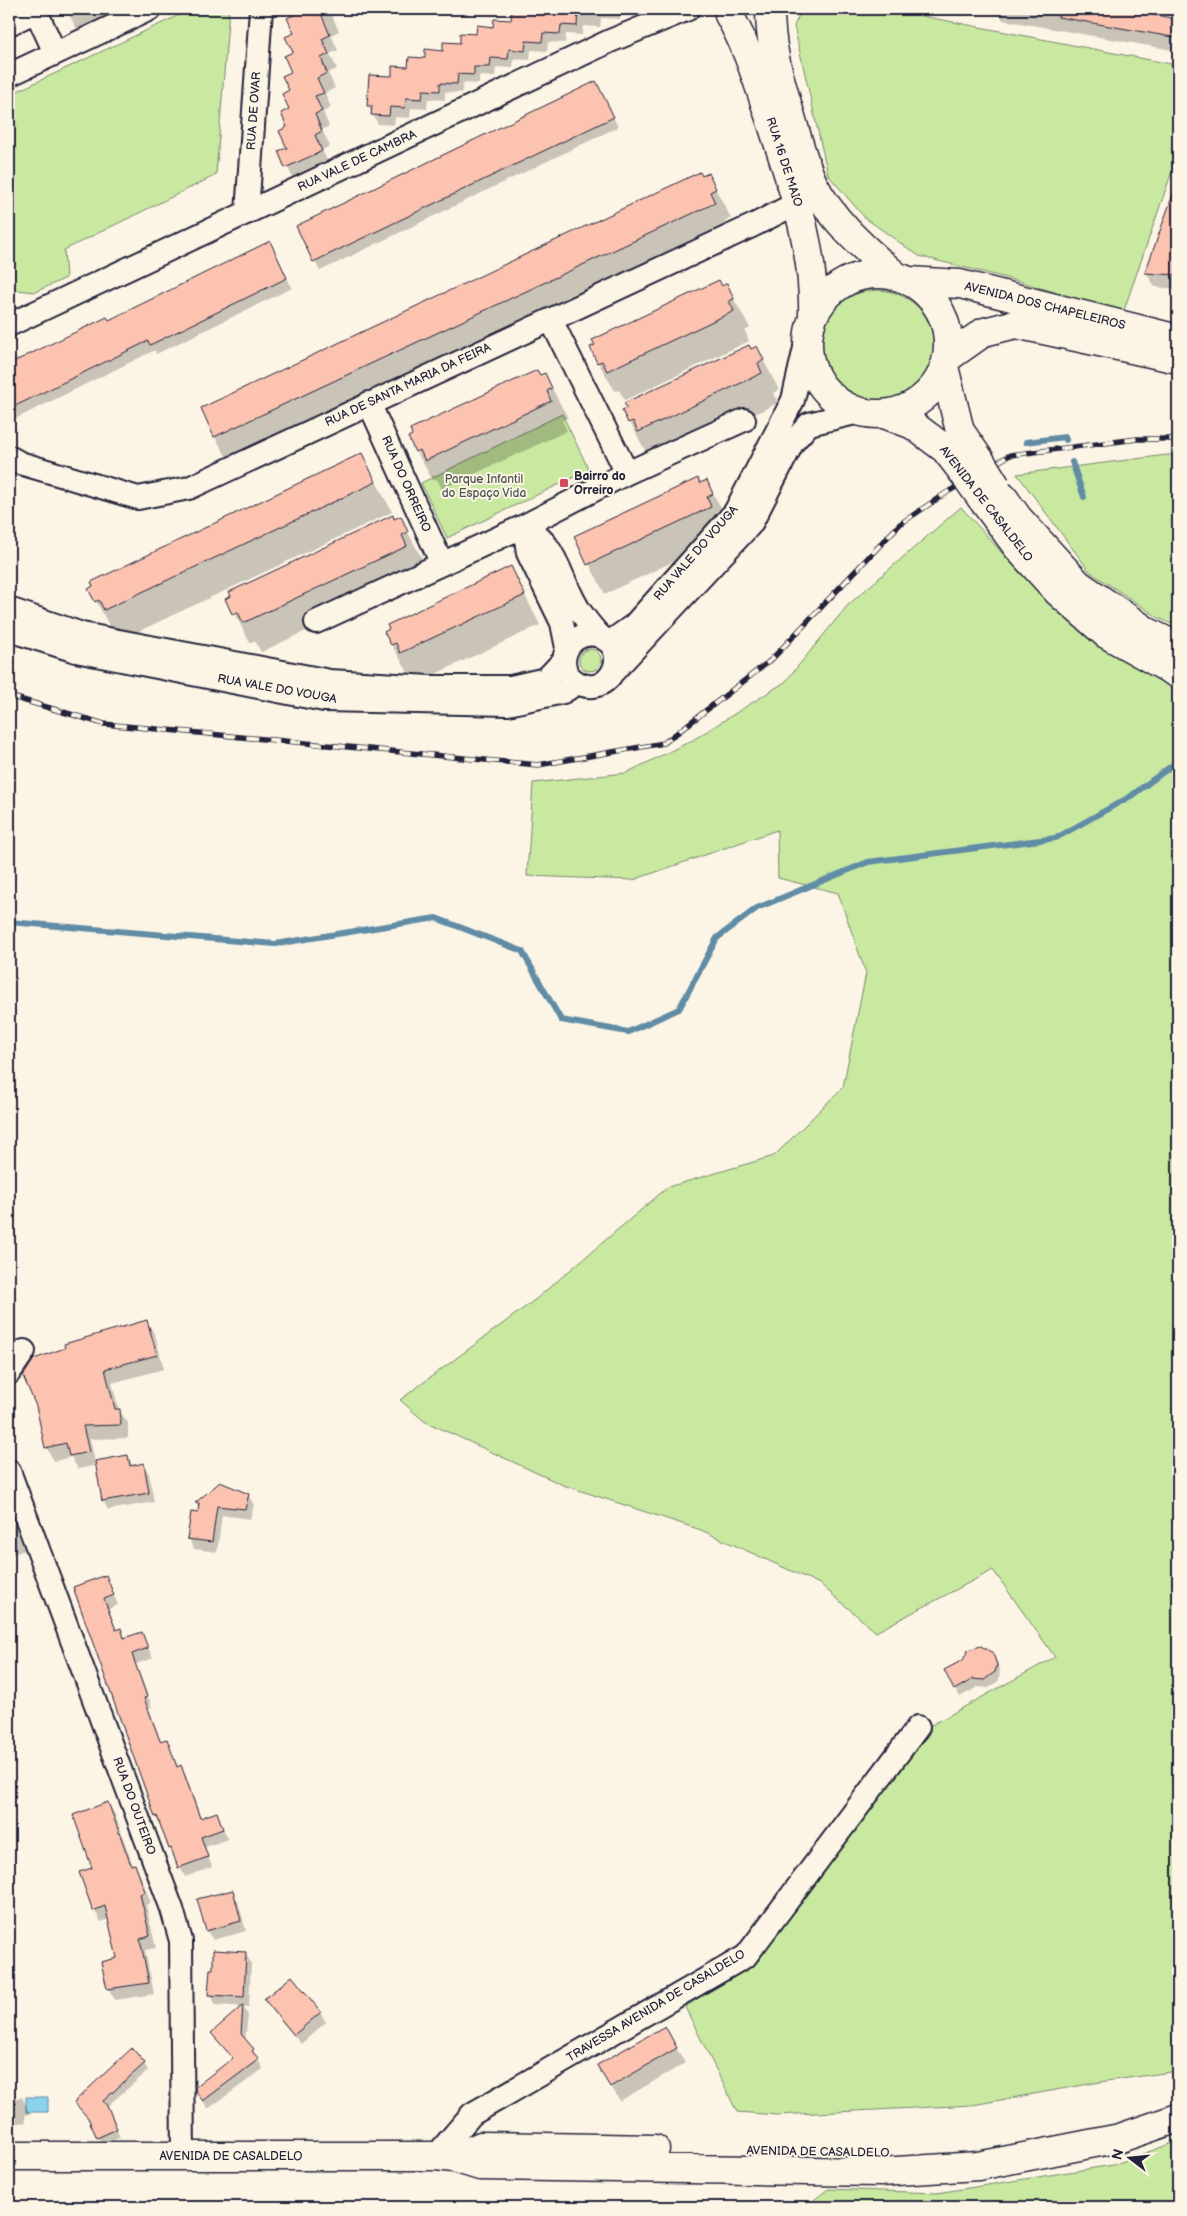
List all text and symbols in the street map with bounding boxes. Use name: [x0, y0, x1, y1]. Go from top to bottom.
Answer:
street label: RUA DE OVAR: [244, 71, 264, 151]
street label: RUA 16 DE MAIO: [762, 115, 806, 209]
street label: RUA VALE DE CAMBRA: [295, 127, 419, 195]
street label: AVENIDA DOS CHAPELEIROS: [963, 279, 1127, 333]
street label: RUA DE SANTA MARIA DA FEIRA: [323, 340, 494, 430]
street label: RUA DO ORREIRO: [378, 433, 434, 535]
street label: AVENIDA DE CASALDELO: [936, 443, 1036, 565]
place label: Bairro do Orreiro: [574, 469, 626, 498]
park label: Parque Infantil do Espaço Vida: [442, 472, 526, 501]
marker: Bairro do Orreiro: [558, 477, 570, 489]
street label: RUA VALE DO VOUGA: [651, 502, 742, 604]
street label: RUA VALE DO VOUGA: [216, 671, 338, 707]
street label: RUA DO OUTEIRO: [109, 1755, 159, 1857]
street label: TRAVESSA AVENIDA DE CASALDELO: [564, 1947, 748, 2065]
north arrow: [1104, 2134, 1154, 2184]
street label: AVENIDA DE CASALDELO: [746, 2143, 890, 2161]
text: N: [1108, 2147, 1128, 2162]
street label: AVENIDA DE CASALDELO: [160, 2149, 302, 2164]

